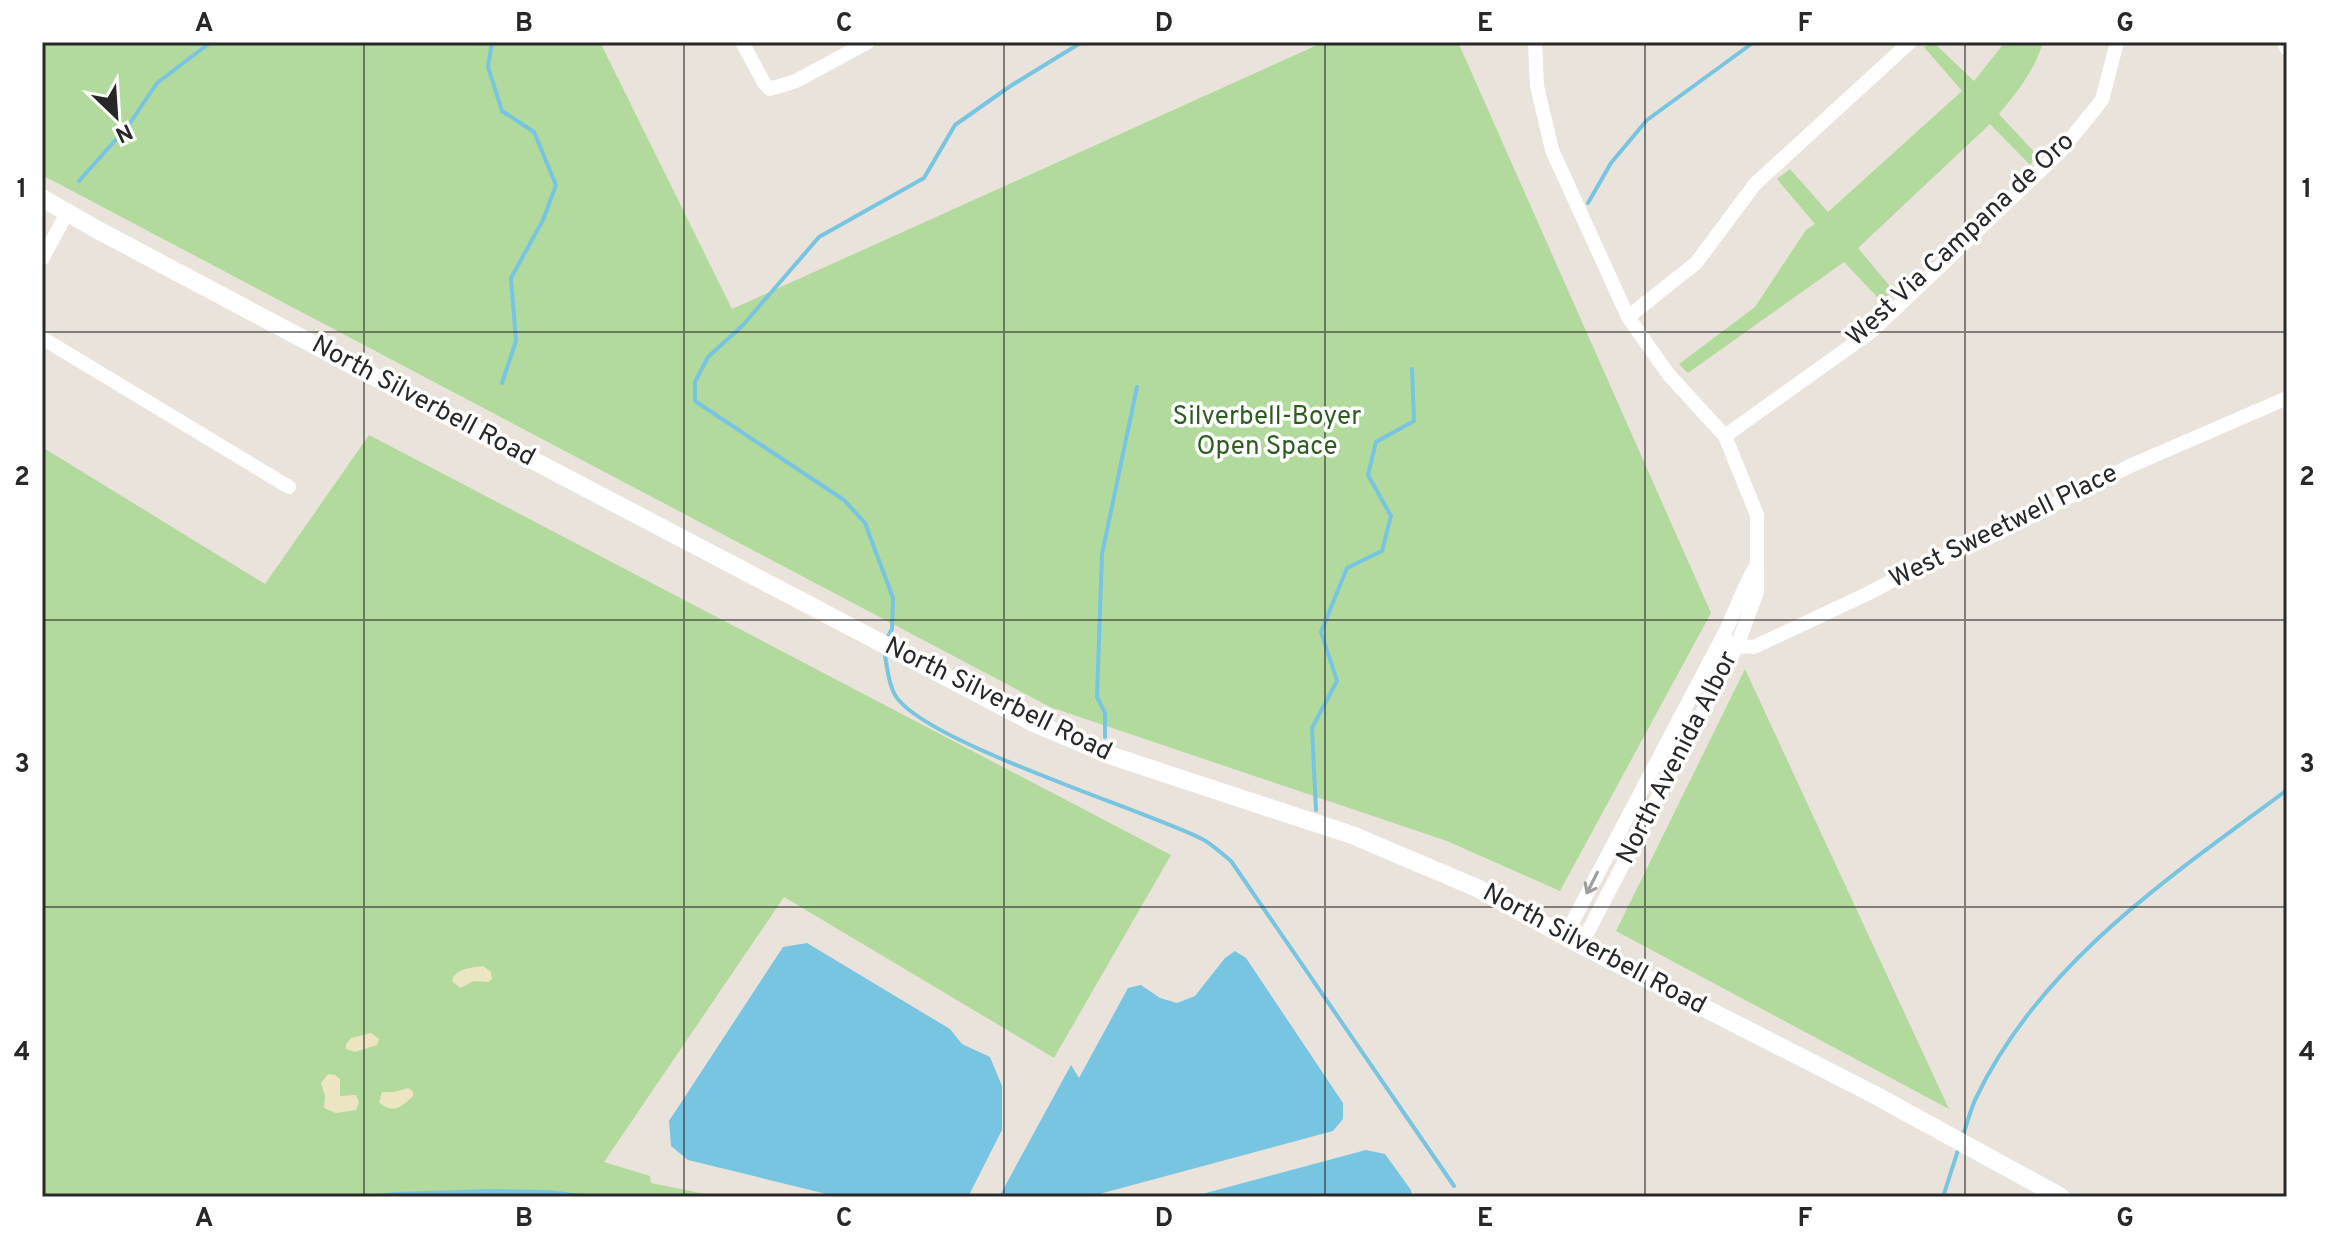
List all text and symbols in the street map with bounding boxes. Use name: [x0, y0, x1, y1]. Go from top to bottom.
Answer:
text: A: [195, 8, 213, 41]
text: B: [515, 8, 533, 41]
text: C: [836, 8, 852, 41]
text: D: [1155, 8, 1173, 41]
text: E: [1477, 8, 1493, 41]
text: F: [1798, 8, 1813, 41]
text: G: [2116, 8, 2134, 41]
north arrow: [76, 76, 156, 156]
text: N: [111, 116, 136, 147]
street label: West Via Campana de Oro: [1840, 126, 2082, 354]
text: 1: [17, 174, 27, 207]
text: 1: [2302, 174, 2312, 207]
street label: North Silverbell Road: [305, 329, 541, 475]
park label: Silverbell-Boyer Open Space: [1173, 401, 1361, 464]
street label: West Sweetwell Place: [1884, 457, 2124, 597]
text: 2: [14, 462, 30, 495]
text: 2: [2299, 462, 2315, 495]
street label: North Silverbell Road: [879, 631, 1117, 769]
street label: North Avenida Albor: [1610, 646, 1746, 870]
text: 3: [14, 749, 30, 782]
text: 3: [2299, 749, 2315, 782]
one-way arrow: [1583, 870, 1599, 894]
street label: North Silverbell Road: [1476, 877, 1712, 1023]
text: 4: [14, 1037, 30, 1070]
text: 4: [2299, 1037, 2315, 1070]
text: A: [195, 1203, 213, 1236]
text: B: [515, 1203, 533, 1236]
text: C: [836, 1203, 852, 1236]
text: D: [1155, 1203, 1173, 1236]
text: E: [1477, 1203, 1493, 1236]
text: F: [1798, 1203, 1813, 1236]
text: G: [2116, 1203, 2134, 1236]

